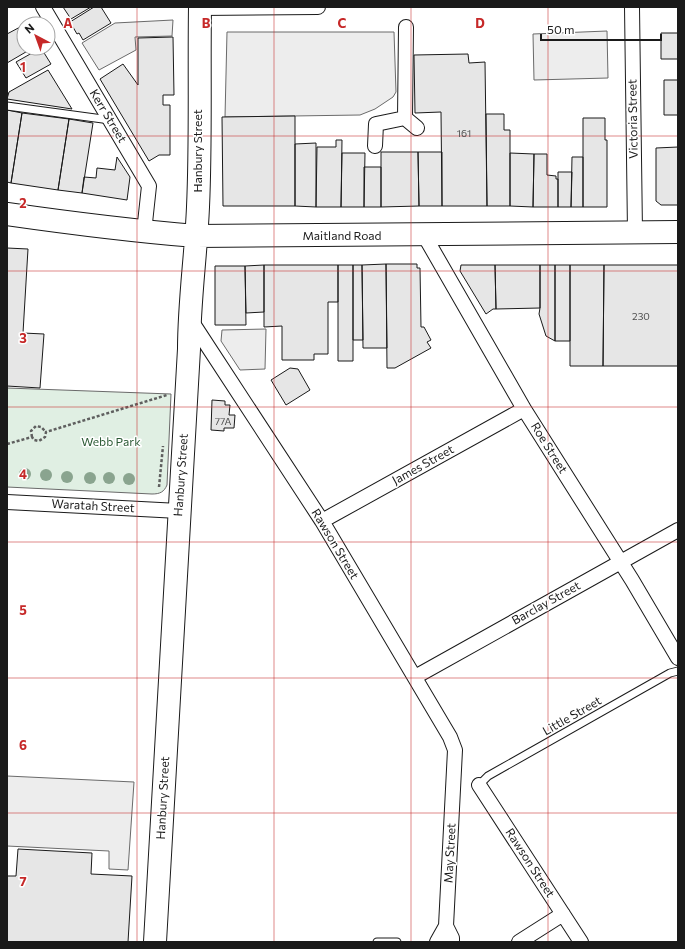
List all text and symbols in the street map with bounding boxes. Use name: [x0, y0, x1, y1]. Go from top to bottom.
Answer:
text: A: [63, 15, 73, 31]
text: B: [202, 15, 211, 31]
text: C: [338, 15, 347, 31]
text: D: [475, 15, 485, 31]
north arrow: [16, 16, 56, 56]
scale bar: [541, 16, 661, 42]
text: N: [22, 20, 36, 36]
text: 50 m: [547, 22, 575, 36]
text: 1: [20, 59, 26, 75]
street label: Victoria Street: [624, 79, 640, 159]
street label: Kerr Street: [87, 86, 130, 145]
street label: Hanbury Street: [190, 109, 204, 193]
house number: 161: [457, 127, 471, 139]
text: 2: [19, 195, 27, 211]
street label: Maitland Road: [302, 228, 382, 242]
house number: 230: [632, 310, 650, 322]
text: 3: [19, 330, 27, 346]
house number: 77A: [215, 415, 231, 427]
street label: Roe Street: [529, 419, 571, 476]
street label: Hanbury Street: [170, 433, 190, 517]
park label: Webb Park: [81, 434, 141, 448]
street label: James Street: [389, 441, 456, 488]
text: 4: [19, 466, 27, 482]
street label: Waratah Street: [51, 496, 135, 514]
street label: Rawson Street: [309, 506, 362, 581]
street label: Barclay Street: [509, 578, 582, 627]
text: 5: [19, 602, 27, 618]
street label: Little Street: [540, 693, 603, 738]
text: 6: [19, 737, 27, 753]
street label: Hanbury Street: [153, 756, 171, 840]
street label: May Street: [440, 823, 458, 883]
street label: Rawson Street: [503, 825, 558, 900]
text: 7: [19, 873, 27, 889]

